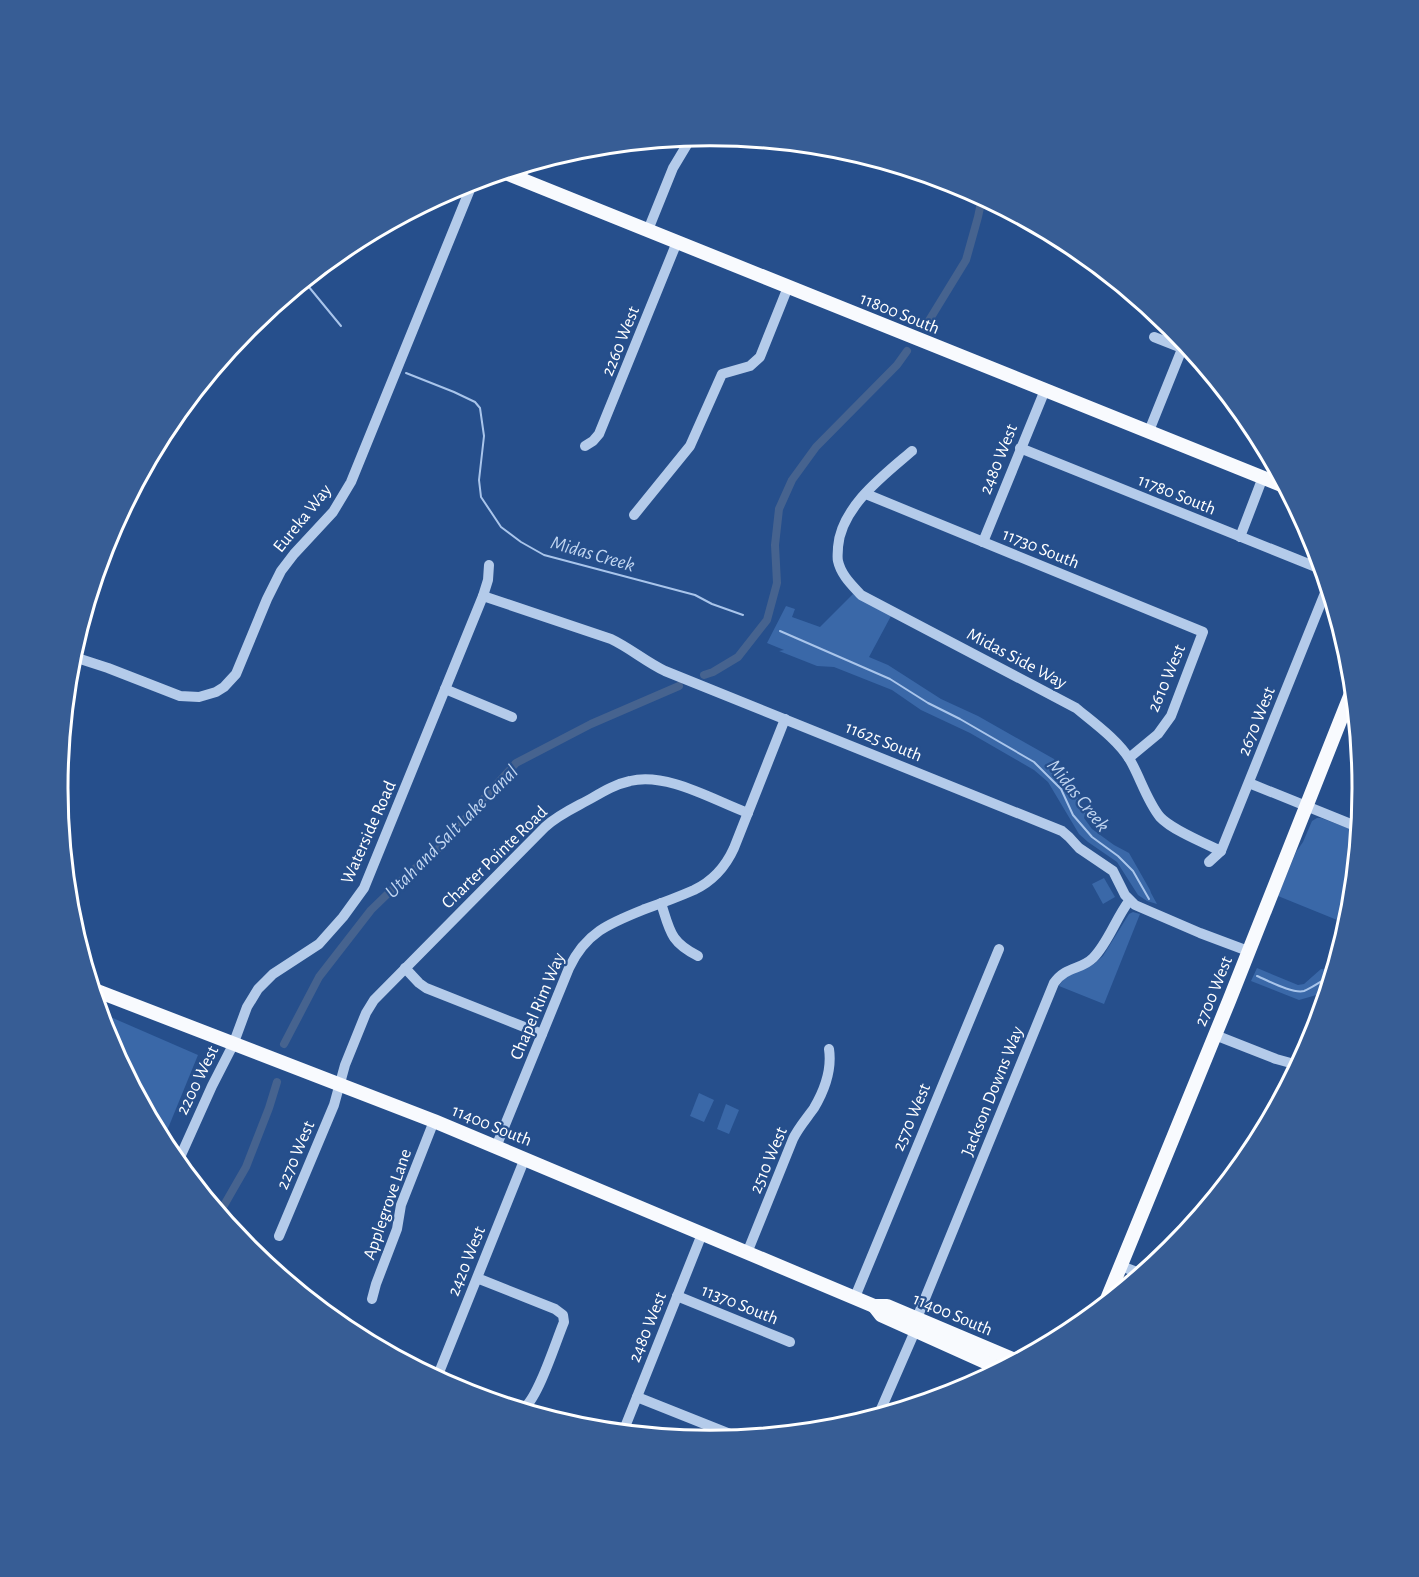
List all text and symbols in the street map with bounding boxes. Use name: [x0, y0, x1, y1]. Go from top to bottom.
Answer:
street label: 11800 South: [857, 290, 942, 338]
street label: 2260 West: [599, 304, 643, 379]
street label: 2480 West: [977, 422, 1021, 497]
street label: 11780 South: [1135, 471, 1218, 519]
street label: Eureka Way: [270, 481, 336, 556]
street label: 11730 South: [1000, 525, 1082, 572]
water label: Midas Creek: [548, 532, 637, 576]
street label: Midas Side Way: [964, 625, 1070, 693]
street label: 2610 West: [1145, 642, 1189, 715]
street label: 2670 West: [1235, 684, 1279, 758]
street label: 11625 South: [843, 718, 924, 765]
water label: Midas Creek: [1043, 756, 1113, 836]
water label: Utah and Salt Lake Canal: [381, 761, 522, 902]
street label: Waterside Road: [338, 778, 400, 887]
street label: Charter Pointe Road: [438, 803, 551, 912]
street label: Chapel Rim Way: [507, 950, 569, 1063]
street label: 2700 West: [1192, 954, 1236, 1029]
street label: Jackson Downs Way: [959, 1024, 1027, 1159]
street label: 2200 West: [174, 1043, 222, 1118]
street label: 2570 West: [890, 1081, 934, 1154]
street label: 11400 South: [449, 1102, 534, 1150]
street label: 2270 West: [274, 1118, 318, 1192]
street label: 2510 West: [747, 1124, 791, 1196]
street label: Applegrove Lane: [361, 1147, 415, 1262]
street label: 2420 West: [445, 1224, 489, 1299]
street label: 11370 South: [699, 1281, 781, 1328]
street label: 2480 West: [626, 1290, 670, 1365]
street label: 11400 South: [910, 1290, 995, 1340]

